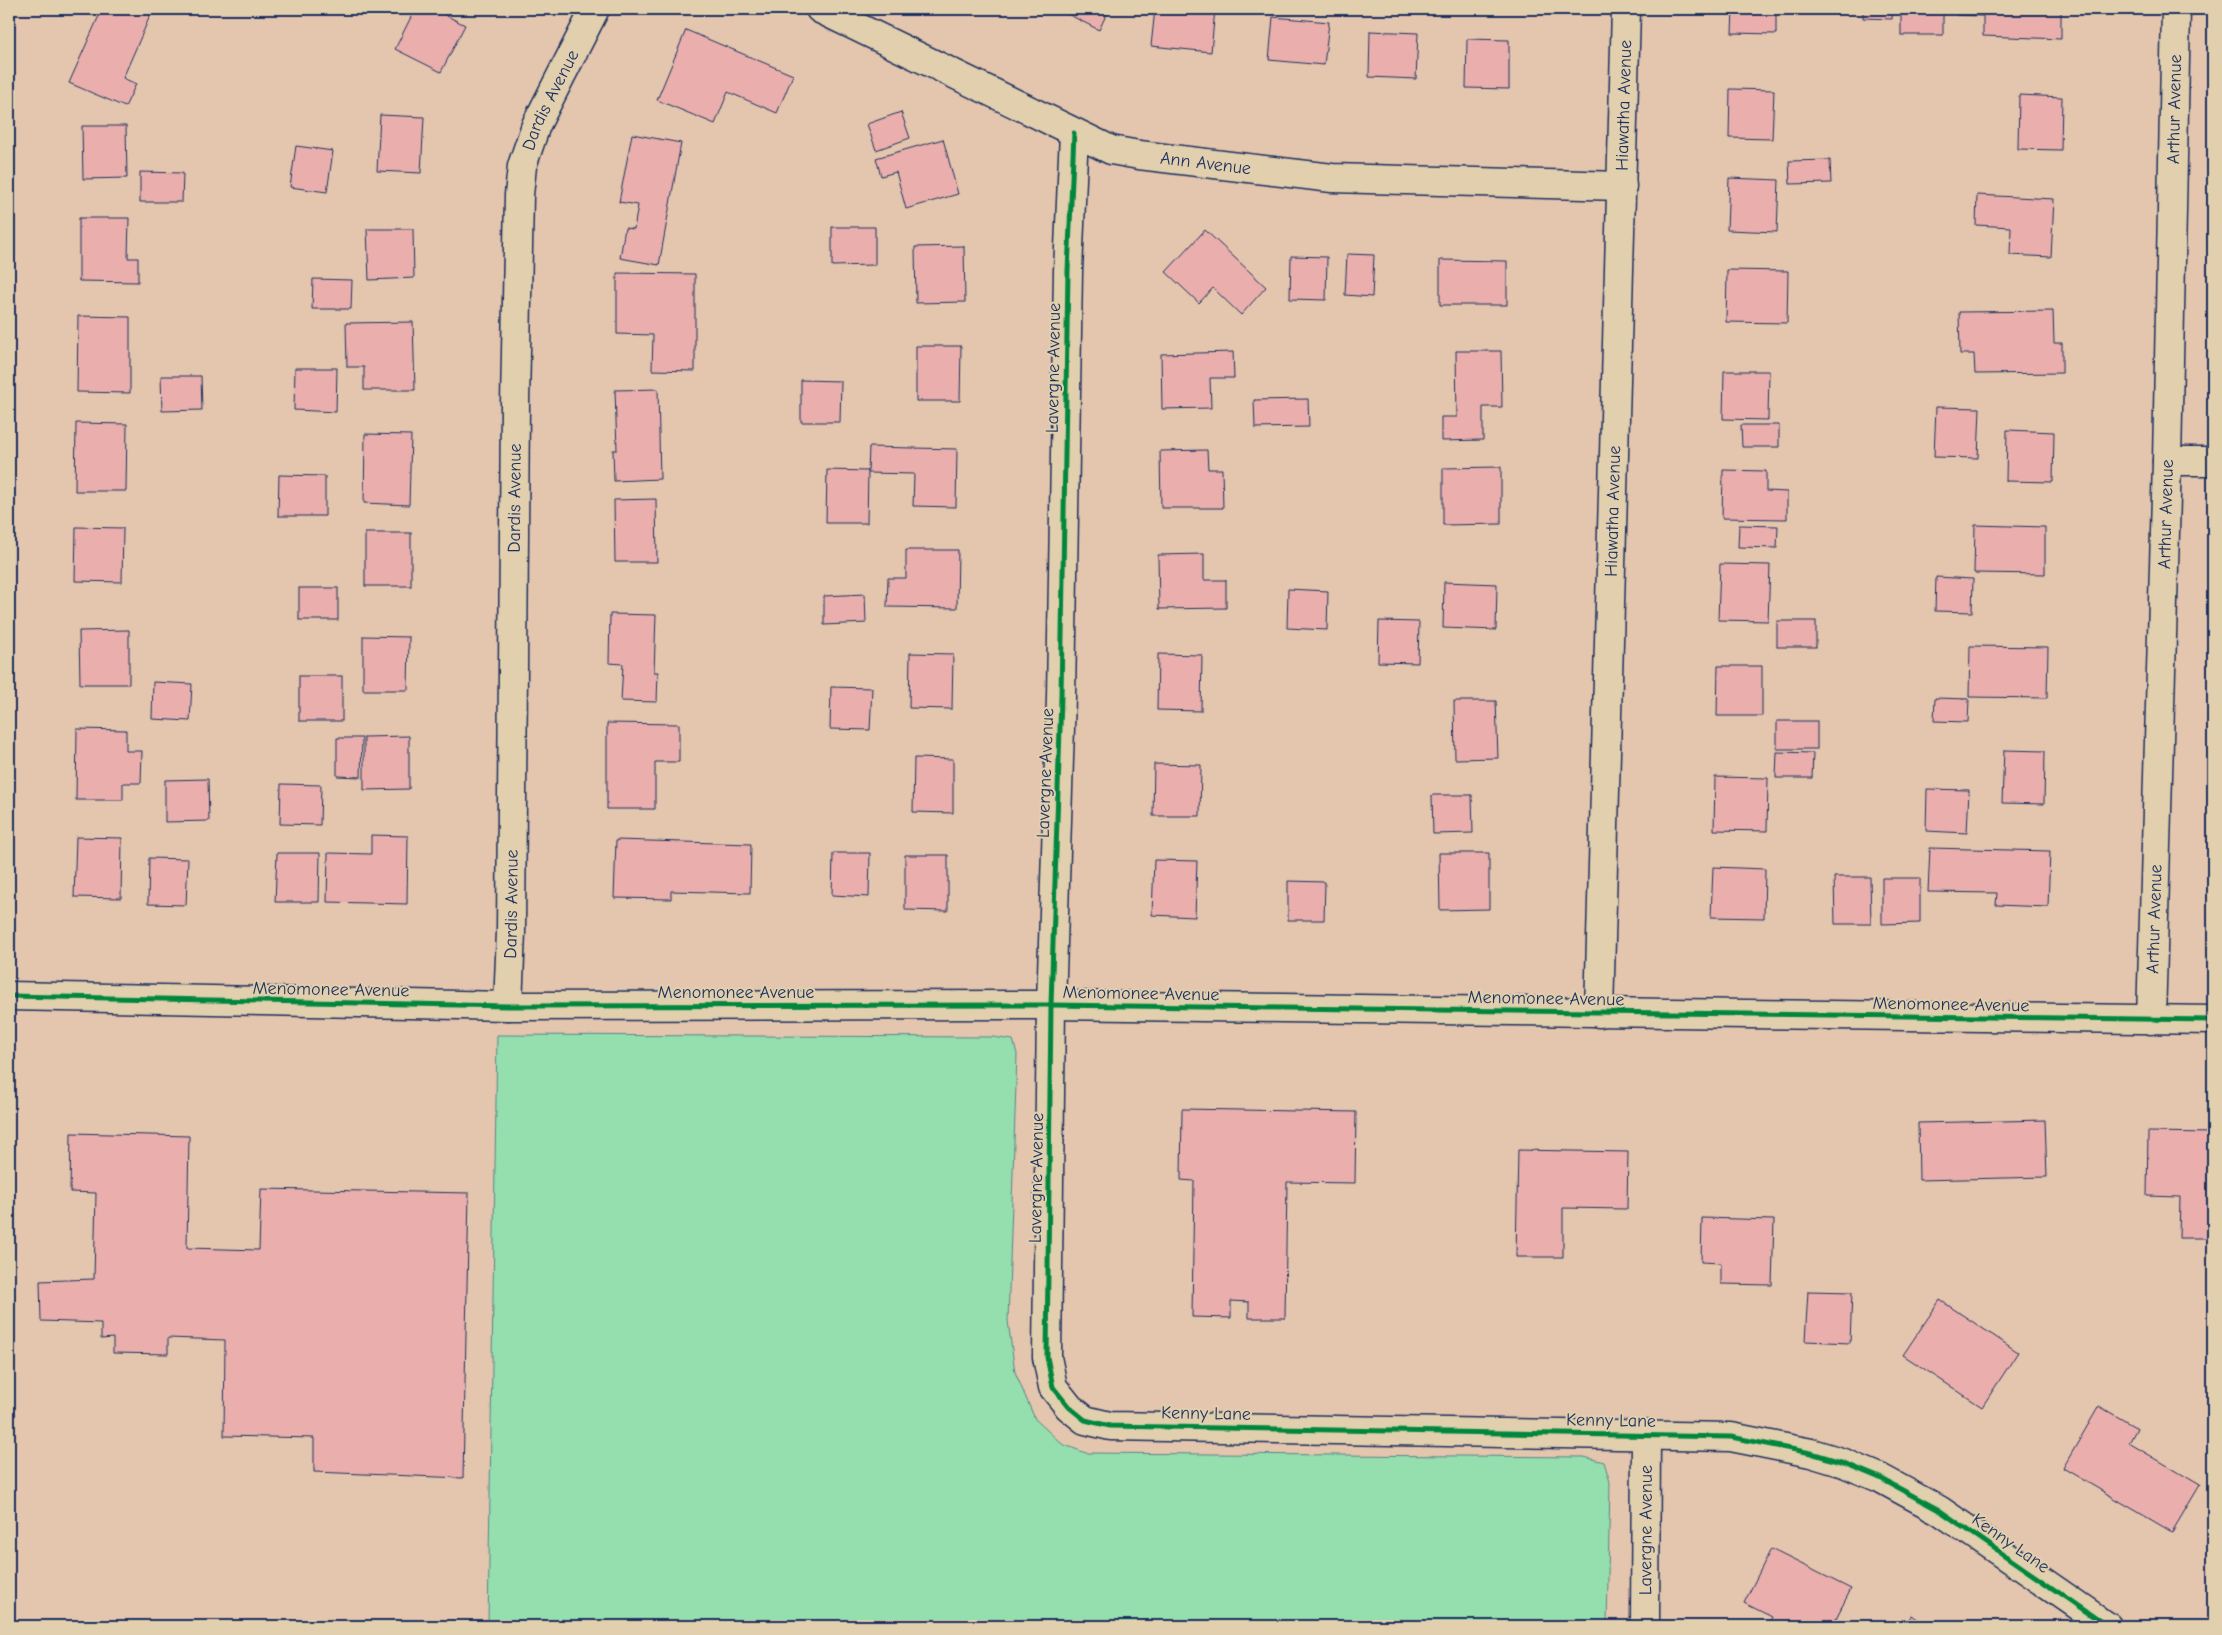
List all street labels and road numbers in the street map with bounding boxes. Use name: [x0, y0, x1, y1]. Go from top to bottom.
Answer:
street label: Hiawatha Avenue: [1612, 40, 1636, 171]
street label: Dardis Avenue: [518, 46, 583, 153]
street label: Arthur Avenue: [2163, 54, 2186, 164]
street label: Ann Avenue: [1159, 148, 1252, 179]
street label: Lavergne Avenue: [1042, 303, 1065, 433]
street label: Dardis Avenue: [504, 443, 526, 553]
street label: Hiawatha Avenue: [1601, 445, 1625, 577]
street label: Arthur Avenue: [2154, 459, 2178, 569]
street label: Lavergne Avenue: [1033, 708, 1058, 838]
street label: Dardis Avenue: [500, 849, 523, 959]
street label: Arthur Avenue: [2142, 864, 2166, 974]
street label: Menomonee Avenue: [252, 978, 410, 1001]
street label: Menomonee Avenue: [658, 982, 814, 1003]
street label: Menomonee Avenue: [1062, 982, 1220, 1005]
street label: Menomonee Avenue: [1467, 987, 1625, 1010]
street label: Menomonee Avenue: [1872, 993, 2030, 1016]
street label: Lavergne Avenue: [1025, 1113, 1048, 1243]
street label: Kenny Lane: [1161, 1402, 1251, 1425]
street label: Kenny Lane: [1566, 1409, 1656, 1432]
street label: Lavergne Avenue: [1635, 1465, 1657, 1595]
street label: Kenny Lane: [1968, 1509, 2054, 1578]

